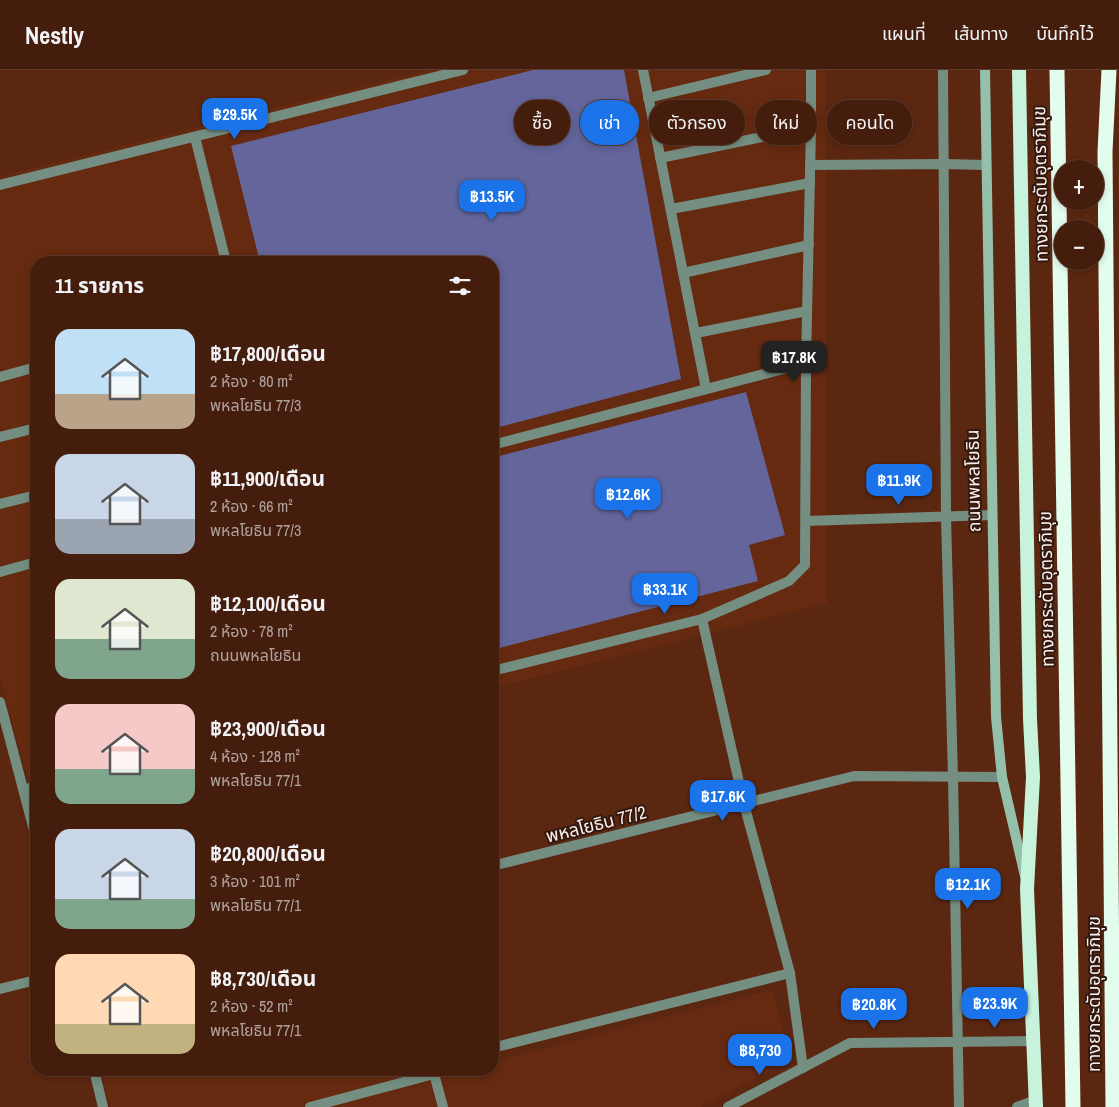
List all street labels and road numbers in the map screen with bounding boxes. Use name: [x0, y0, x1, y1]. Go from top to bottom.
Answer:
street label: ทางยกระดับอุตราภิมุข: [1026, 106, 1054, 262]
street label: ถนนพหลโยธิน: [960, 429, 986, 533]
street label: ทางยกระดับอุตราภิมุข: [1032, 511, 1060, 667]
street label: พหลโยธิน 77/2: [543, 799, 649, 849]
street label: ทางยกระดับอุตราภิมุข: [1081, 916, 1106, 1072]

